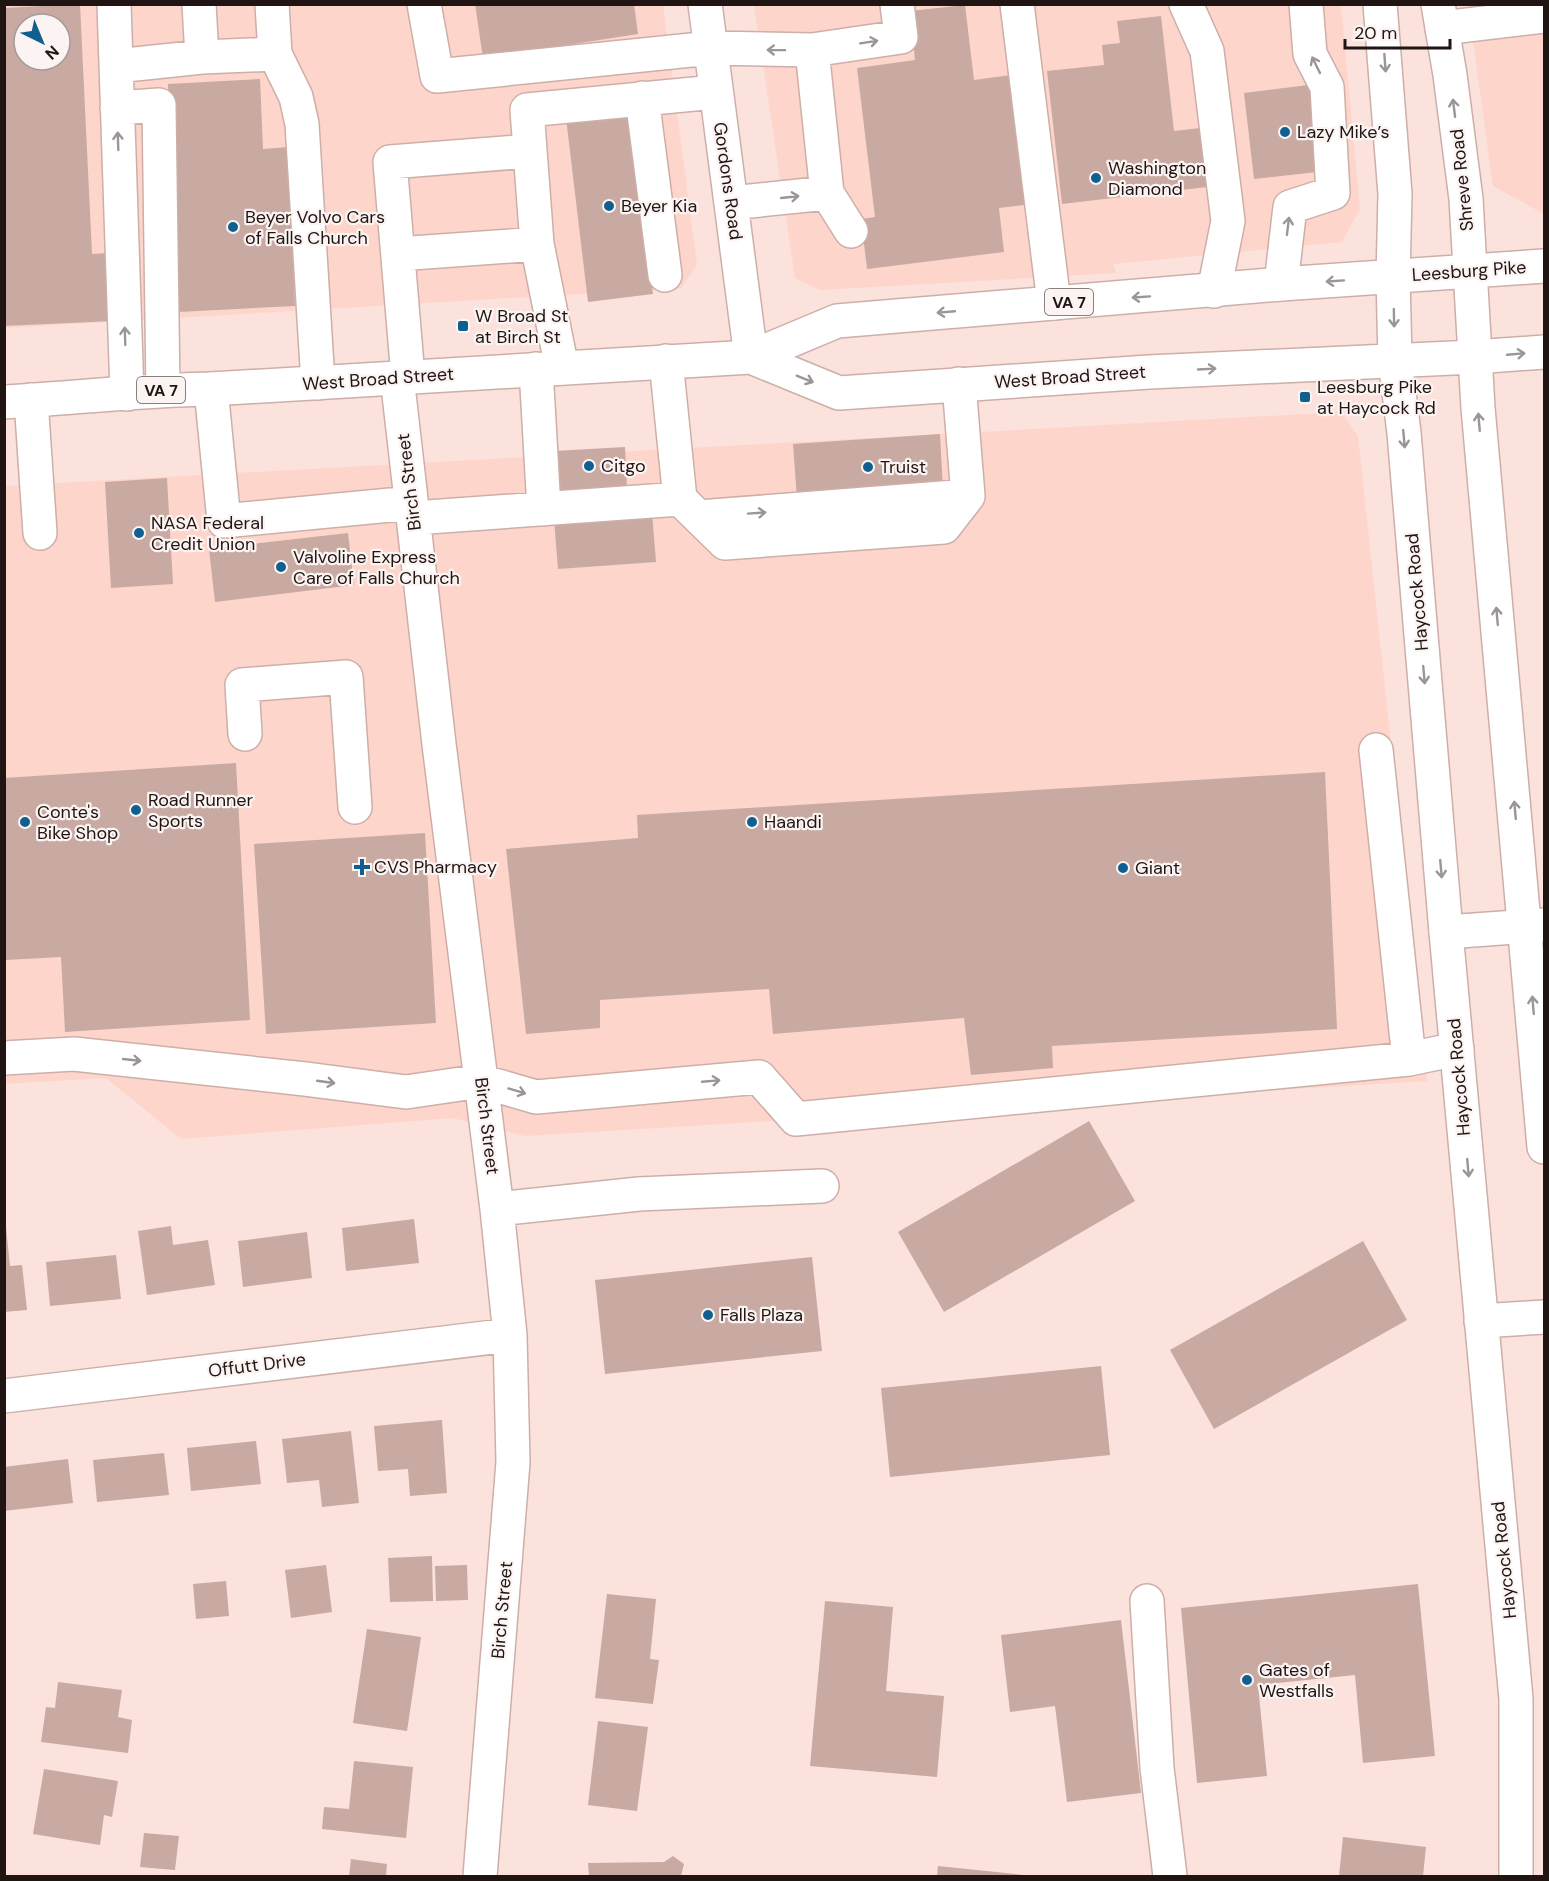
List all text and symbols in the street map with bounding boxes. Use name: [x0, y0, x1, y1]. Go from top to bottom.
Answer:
north arrow: [12, 12, 72, 72]
scale bar: [1345, 12, 1450, 50]
text: 20 m: [1354, 21, 1397, 45]
one-way arrow: [859, 36, 879, 47]
text: N: [40, 41, 63, 64]
one-way arrow: [767, 44, 787, 55]
one-way arrow: [1380, 52, 1391, 72]
one-way arrow: [1310, 57, 1321, 75]
one-way arrow: [1448, 99, 1459, 118]
place label: Lazy Mike’s: [1297, 120, 1389, 144]
street label: Gordons Road: [708, 121, 748, 241]
marker: Lazy Mike’s: [1278, 125, 1292, 139]
street label: Shreve Road: [1445, 128, 1479, 232]
one-way arrow: [113, 132, 124, 152]
place label: Washington Diamond: [1108, 156, 1206, 201]
marker: Washington Diamond: [1089, 171, 1103, 185]
one-way arrow: [779, 191, 799, 202]
place label: Beyer Kia: [621, 194, 697, 218]
marker: Beyer Kia: [602, 199, 616, 213]
place label: Beyer Volvo Cars of Falls Church: [245, 205, 385, 250]
one-way arrow: [1283, 217, 1294, 237]
marker: Beyer Volvo Cars of Falls Church: [226, 220, 240, 234]
street label: Leesburg Pike: [1411, 255, 1527, 287]
one-way arrow: [1325, 275, 1345, 286]
road number: VA 7: [1045, 289, 1093, 315]
one-way arrow: [1131, 291, 1151, 302]
place label: W Broad St at Birch St: [475, 304, 568, 349]
one-way arrow: [937, 307, 957, 318]
one-way arrow: [1388, 308, 1400, 328]
marker: W Broad St at Birch St: [456, 319, 470, 333]
one-way arrow: [119, 326, 131, 346]
one-way arrow: [1506, 348, 1526, 359]
street label: West Broad Street: [993, 360, 1147, 394]
street label: West Broad Street: [301, 362, 455, 396]
one-way arrow: [1196, 364, 1216, 375]
one-way arrow: [796, 374, 814, 385]
place label: Leesburg Pike at Haycock Rd: [1317, 375, 1436, 420]
road number: VA 7: [137, 377, 185, 403]
marker: Leesburg Pike at Haycock Rd: [1298, 390, 1312, 404]
one-way arrow: [1473, 413, 1484, 433]
one-way arrow: [1399, 428, 1410, 448]
street label: Birch Street: [391, 432, 427, 532]
place label: Citgo: [601, 454, 646, 478]
place label: Truist: [880, 455, 926, 479]
marker: Citgo: [582, 459, 596, 473]
marker: Truist: [861, 460, 875, 474]
one-way arrow: [747, 507, 767, 518]
place label: NASA Federal Credit Union: [151, 511, 264, 556]
marker: NASA Federal Credit Union: [132, 526, 146, 540]
street label: Haycock Road: [1400, 532, 1434, 652]
place label: Valvoline Express Care of Falls Church: [293, 545, 460, 590]
marker: Valvoline Express Care of Falls Church: [274, 560, 288, 574]
one-way arrow: [1491, 607, 1502, 627]
one-way arrow: [1419, 664, 1430, 684]
place label: Road Runner Sports: [148, 788, 254, 833]
place label: Conte's Bike Shop: [37, 800, 118, 845]
one-way arrow: [1509, 801, 1520, 821]
marker: Road Runner Sports: [129, 803, 143, 817]
place label: Haandi: [764, 810, 822, 834]
marker: Conte's Bike Shop: [18, 815, 32, 829]
marker: Haandi: [745, 815, 759, 829]
place label: CVS Pharmacy: [374, 855, 497, 879]
place label: Giant: [1135, 856, 1180, 880]
one-way arrow: [1435, 859, 1446, 879]
marker: CVS Pharmacy: [355, 860, 369, 874]
marker: Giant: [1116, 861, 1130, 875]
one-way arrow: [1527, 995, 1538, 1015]
street label: Haycock Road: [1442, 1017, 1476, 1137]
one-way arrow: [121, 1055, 141, 1066]
one-way arrow: [700, 1075, 720, 1086]
one-way arrow: [315, 1076, 335, 1087]
street label: Birch Street: [469, 1076, 505, 1176]
one-way arrow: [507, 1086, 526, 1097]
one-way arrow: [1462, 1158, 1473, 1177]
place label: Falls Plaza: [720, 1303, 803, 1327]
marker: Falls Plaza: [701, 1308, 715, 1322]
street label: Offutt Drive: [207, 1347, 307, 1383]
street label: Haycock Road: [1486, 1500, 1522, 1620]
street label: Birch Street: [486, 1560, 518, 1660]
place label: Gates of Westfalls: [1259, 1658, 1334, 1703]
marker: Gates of Westfalls: [1240, 1673, 1254, 1687]

